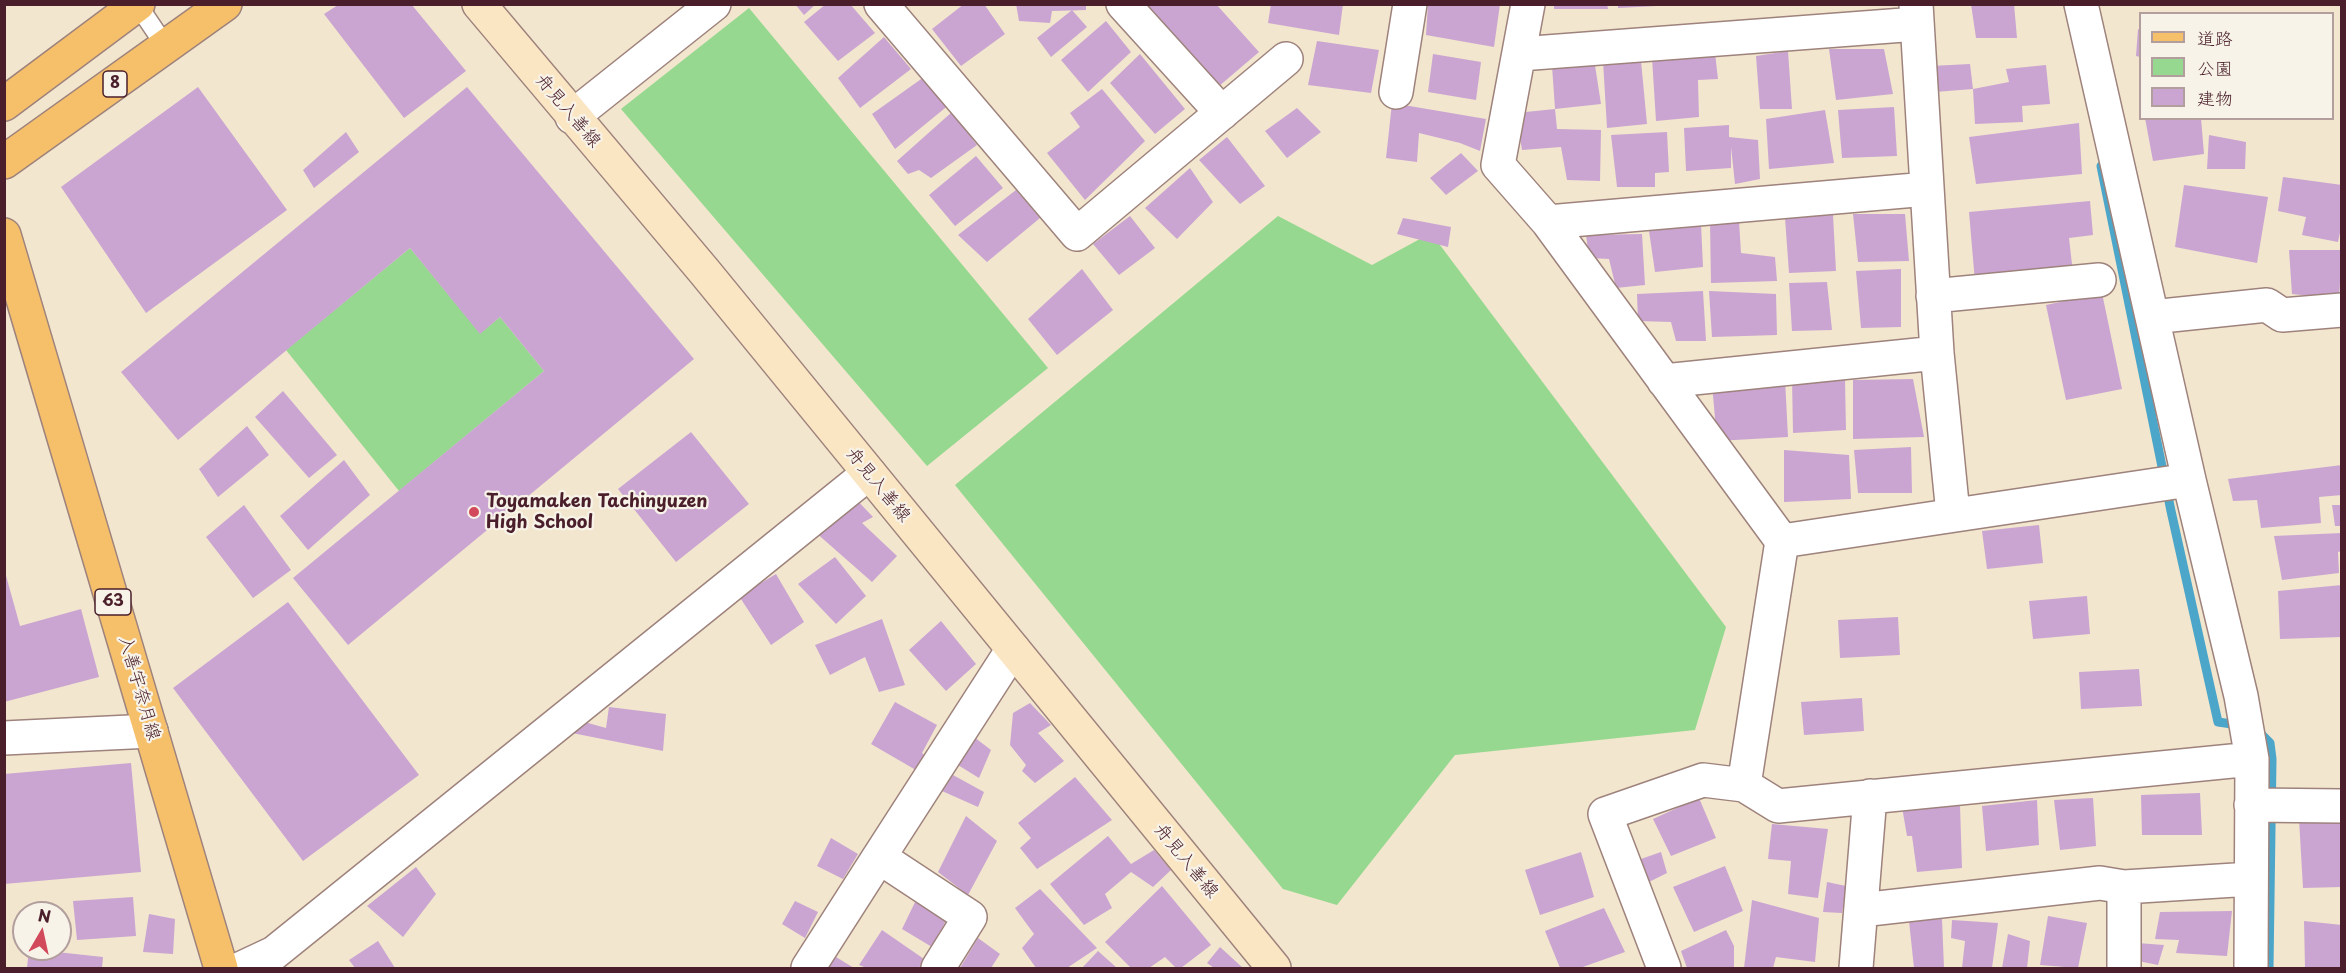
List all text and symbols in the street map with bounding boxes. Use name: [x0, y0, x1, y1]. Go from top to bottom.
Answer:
legend: [2139, 12, 2334, 120]
text: 道路: [2197, 24, 2233, 51]
text: 公園: [2197, 54, 2233, 81]
street label: 舟見入善線: [531, 70, 605, 152]
road number: 8: [103, 71, 127, 97]
text: 建物: [2197, 84, 2233, 111]
street label: 舟見入善線: [841, 443, 915, 527]
place label: Toyamaken Tachinyuzen High School: [486, 491, 708, 534]
marker: Toyamaken Tachinyuzen High School: [467, 505, 481, 519]
road number: 63: [95, 589, 131, 615]
street label: 入善宇奈月線: [114, 633, 164, 743]
street label: 舟見入善線: [1149, 819, 1223, 903]
north arrow: [12, 901, 72, 961]
text: N: [36, 902, 53, 928]

